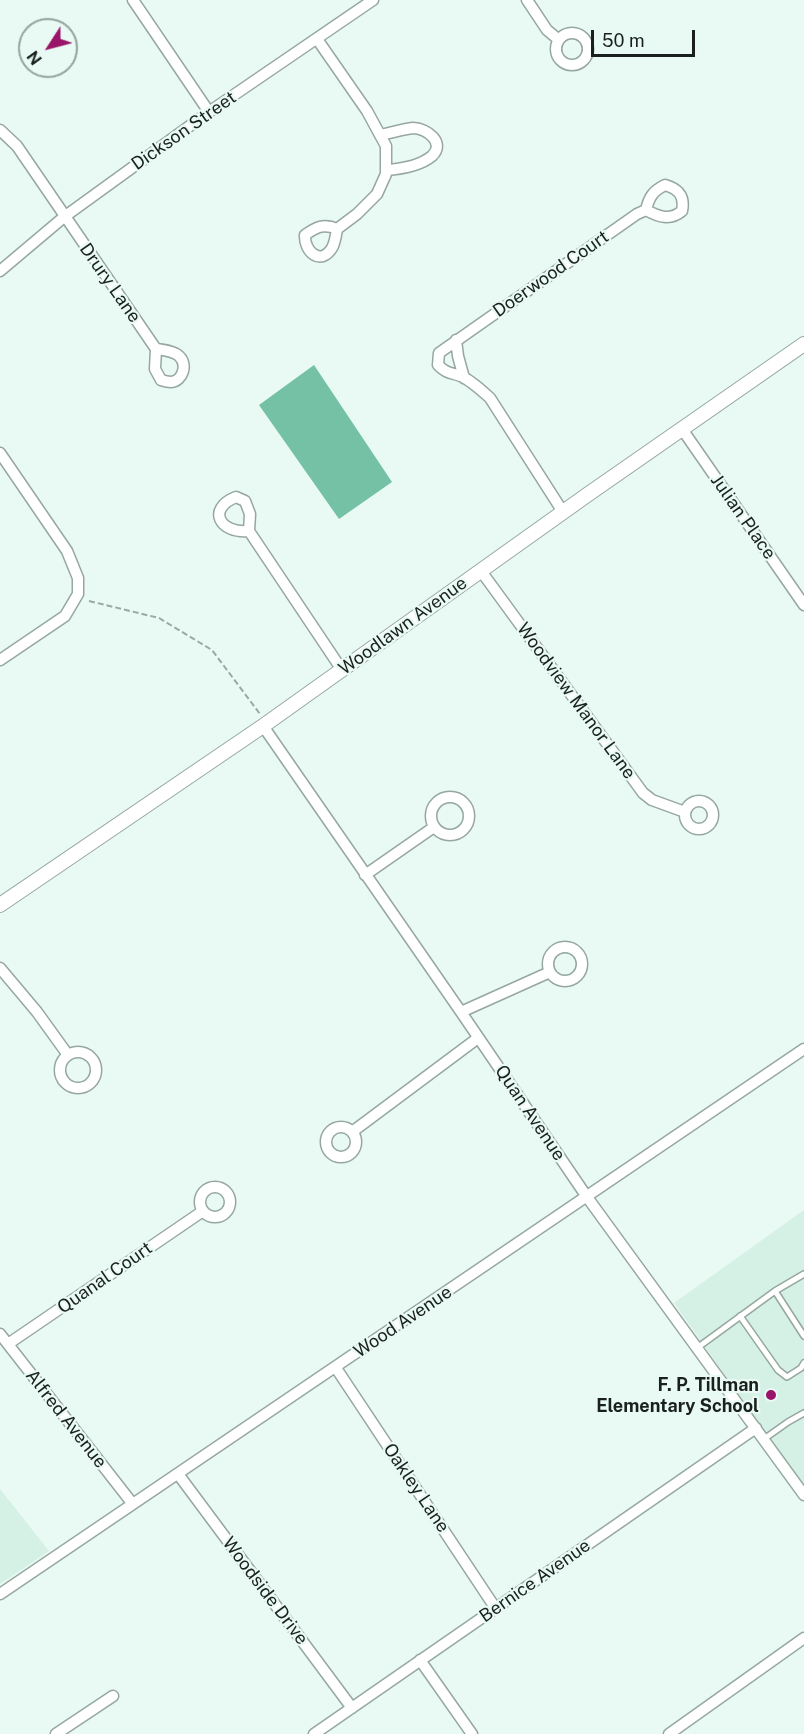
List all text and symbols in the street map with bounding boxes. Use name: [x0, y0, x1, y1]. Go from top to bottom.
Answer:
north arrow: [18, 18, 78, 78]
scale bar: [594, 18, 698, 56]
text: 50 m: [602, 30, 645, 51]
text: N: [23, 47, 46, 68]
street label: Dickson Street: [127, 87, 241, 175]
street label: Doerwood Court: [489, 226, 613, 322]
street label: Drury Lane: [75, 239, 145, 327]
street label: Julian Place: [706, 470, 780, 564]
street label: Woodlawn Avenue: [335, 572, 471, 680]
street label: Woodview Manor Lane: [512, 619, 640, 783]
street label: Quan Avenue: [490, 1061, 570, 1165]
street label: Quanal Court: [53, 1237, 157, 1319]
street label: Wood Avenue: [350, 1281, 456, 1363]
street label: Alfred Avenue: [21, 1365, 111, 1473]
place label: F. P. Tillman Elementary School: [596, 1374, 759, 1416]
marker: F. P. Tillman Elementary School: [764, 1388, 778, 1402]
street label: Oakley Lane: [378, 1439, 454, 1537]
street label: Woodside Drive: [217, 1533, 313, 1649]
street label: Bernice Avenue: [475, 1535, 595, 1627]

